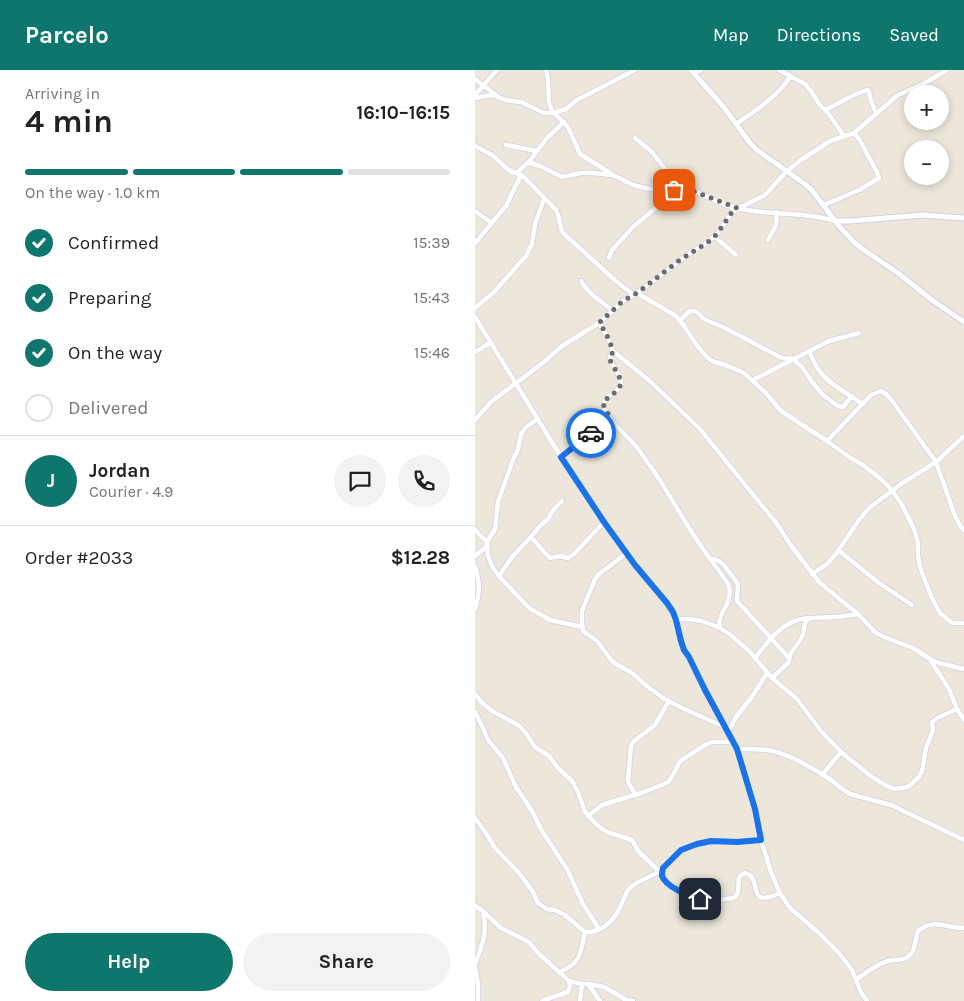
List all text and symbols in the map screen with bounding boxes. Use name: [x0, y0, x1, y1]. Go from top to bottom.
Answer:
text: Parcelo: [25, 21, 109, 49]
text: Map: [713, 24, 749, 46]
text: Directions: [777, 24, 861, 46]
text: Saved: [889, 24, 939, 46]
text: Arriving in: [25, 84, 100, 103]
map controls: [904, 85, 949, 185]
button: +: [904, 85, 949, 130]
text: 16:10–16:15: [357, 102, 450, 124]
text: 4 min: [25, 103, 113, 140]
button: −: [904, 140, 949, 185]
pin: [653, 169, 695, 211]
icon: bag: [660, 176, 688, 204]
text: On the way · 1.0 km: [25, 183, 160, 202]
icon: check: [25, 229, 53, 257]
text: Confirmed: [68, 232, 159, 254]
text: 15:39: [413, 233, 450, 252]
icon: check: [25, 284, 53, 312]
text: Preparing: [68, 287, 151, 309]
text: 15:43: [414, 288, 450, 307]
icon: check: [25, 339, 53, 367]
text: On the way: [68, 342, 162, 364]
text: 15:46: [414, 343, 450, 362]
text: Delivered: [68, 397, 148, 419]
courier: [566, 408, 616, 458]
icon: car: [577, 419, 605, 447]
button: chat: [334, 455, 386, 507]
button: phone: [398, 455, 450, 507]
text: Jordan: [89, 460, 150, 482]
text: J: [47, 470, 55, 492]
text: Courier · 4.9: [89, 482, 173, 501]
text: Order #2033: [25, 547, 133, 569]
text: $12.28: [391, 547, 450, 569]
pin: [679, 878, 721, 920]
icon: home: [686, 885, 714, 913]
button: Help: [25, 933, 233, 991]
button: Share: [243, 933, 450, 991]

